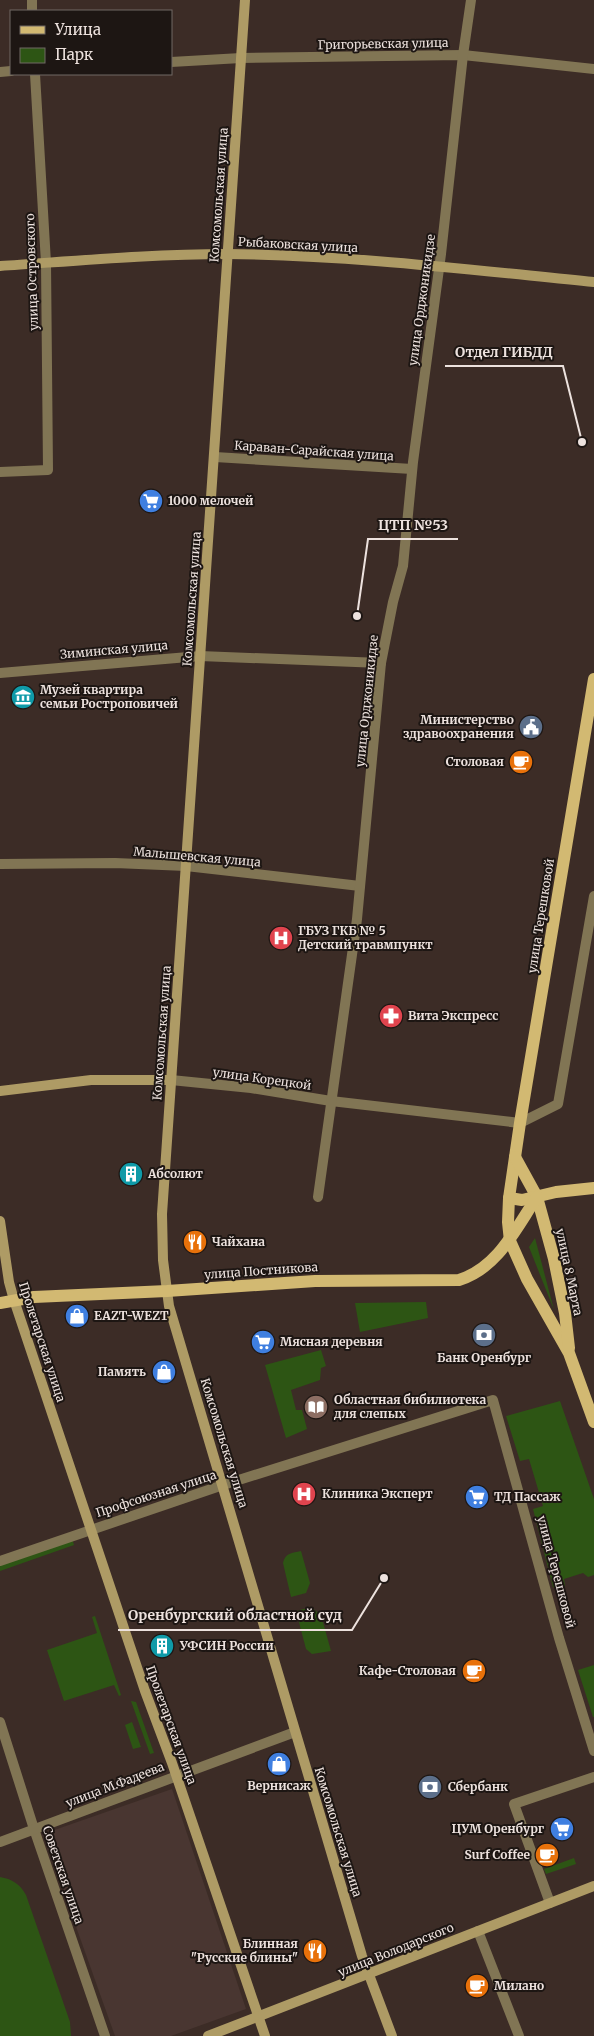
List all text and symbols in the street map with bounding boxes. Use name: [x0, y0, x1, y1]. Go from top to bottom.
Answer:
legend: [10, 10, 172, 75]
text: Улица: [54, 20, 101, 39]
street label: Григорьевская улица: [317, 35, 449, 52]
text: Парк: [55, 45, 94, 64]
street label: Комсомольская улица: [206, 127, 231, 263]
street label: улица Островского: [22, 213, 41, 331]
street label: улица Орджоникидзе: [405, 233, 438, 367]
street label: Рыбаковская улица: [238, 234, 359, 255]
callout: Отдел ГИБДД: [445, 337, 563, 366]
text: Отдел ГИБДД: [455, 343, 553, 361]
street label: Караван-Сарайская улица: [234, 437, 395, 464]
supermarket icon: 1000 мелочей: [138, 488, 164, 514]
place label: 1000 мелочей: [168, 493, 254, 508]
callout: ЦТП №53: [368, 510, 458, 539]
text: ЦТП №53: [378, 516, 448, 534]
street label: Комсомольская улица: [179, 531, 204, 667]
street label: улица Орджоникидзе: [352, 634, 381, 768]
street label: Зиминская улица: [59, 637, 169, 662]
place label: Музей квартира семьи Ростроповичей: [40, 682, 179, 711]
museum icon: Музей квартира семьи Ростроповичей: [10, 684, 36, 710]
place label: Министерство здравоохранения: [403, 712, 514, 741]
public building icon: Министерство здравоохранения: [518, 714, 544, 740]
cafe icon: Столовая: [508, 749, 534, 775]
place label: Столовая: [446, 754, 504, 769]
street label: Малышевская улица: [133, 843, 262, 870]
street label: улица Терешковой: [524, 858, 557, 974]
place label: ГБУЗ ГКБ № 5 Детский травмпункт: [298, 923, 433, 952]
hospital icon: ГБУЗ ГКБ № 5 Детский травмпункт: [268, 925, 294, 951]
street label: Комсомольская улица: [149, 965, 174, 1101]
pharmacy icon: Вита Экспресс: [378, 1003, 404, 1029]
place label: Вита Экспресс: [408, 1008, 498, 1023]
street label: улица Корецкой: [212, 1064, 312, 1093]
building icon: Абсолют: [118, 1161, 144, 1187]
place label: Абсолют: [147, 1166, 204, 1181]
street label: улица 8 Марта: [553, 1227, 586, 1317]
restaurant icon: Чайхана: [182, 1229, 208, 1255]
place label: Чайхана: [212, 1234, 265, 1249]
street label: улица Постникова: [204, 1259, 319, 1282]
street label: Пролетарская улица: [16, 1280, 69, 1404]
shop icon: EAZT-WEZT: [64, 1303, 90, 1329]
place label: EAZT-WEZT: [94, 1308, 169, 1323]
bank icon: Банк Оренбург: [471, 1322, 497, 1348]
supermarket icon: Мясная деревня: [250, 1329, 276, 1355]
place label: Мясная деревня: [280, 1334, 383, 1349]
place label: Банк Оренбург: [437, 1350, 532, 1365]
shop icon: Память: [151, 1359, 177, 1385]
place label: Память: [98, 1364, 146, 1379]
street label: Комсомольская улица: [198, 1376, 252, 1510]
place label: Областная бибилиотека для слепых: [333, 1392, 487, 1421]
library icon: Областная бибилиотека для слепых: [303, 1394, 329, 1420]
street label: Профсоюзная улица: [94, 1467, 219, 1520]
hospital icon: Клиника Эксперт: [291, 1481, 317, 1507]
supermarket icon: ТД Пассаж: [464, 1484, 490, 1510]
place label: Клиника Эксперт: [322, 1486, 433, 1501]
place label: ТД Пассаж: [494, 1489, 561, 1504]
street label: улица Терешковой: [534, 1514, 579, 1630]
callout: Оренбургский областной суд: [118, 1601, 352, 1630]
text: Оренбургский областной суд: [128, 1606, 342, 1624]
building icon: УФСИН России: [149, 1633, 175, 1659]
place label: УФСИН России: [179, 1638, 274, 1653]
cafe icon: Кафе-Столовая: [461, 1658, 487, 1684]
street label: Пролетарская улица: [143, 1663, 200, 1787]
place label: Кафе-Столовая: [359, 1663, 456, 1678]
shop icon: Вернисаж: [266, 1751, 292, 1777]
street label: улица М.Фадеева: [63, 1759, 167, 1810]
street label: Комсомольская улица: [312, 1765, 366, 1899]
bank icon: Сбербанк: [417, 1774, 443, 1800]
place label: Вернисаж: [247, 1778, 311, 1793]
place label: Сбербанк: [448, 1779, 508, 1794]
supermarket icon: ЦУМ Оренбург: [549, 1816, 575, 1842]
place label: ЦУМ Оренбург: [451, 1821, 545, 1836]
street label: Советская улица: [40, 1824, 87, 1926]
cafe icon: Surf Coffee: [534, 1842, 560, 1868]
place label: Surf Coffee: [465, 1847, 531, 1862]
street label: улица Володарского: [336, 1919, 456, 1980]
place label: Блинная "Русские блины": [191, 1936, 298, 1965]
restaurant icon: Блинная "Русские блины": [302, 1938, 328, 1964]
cafe icon: Милано: [464, 1973, 490, 1999]
place label: Милано: [494, 1978, 544, 1993]

